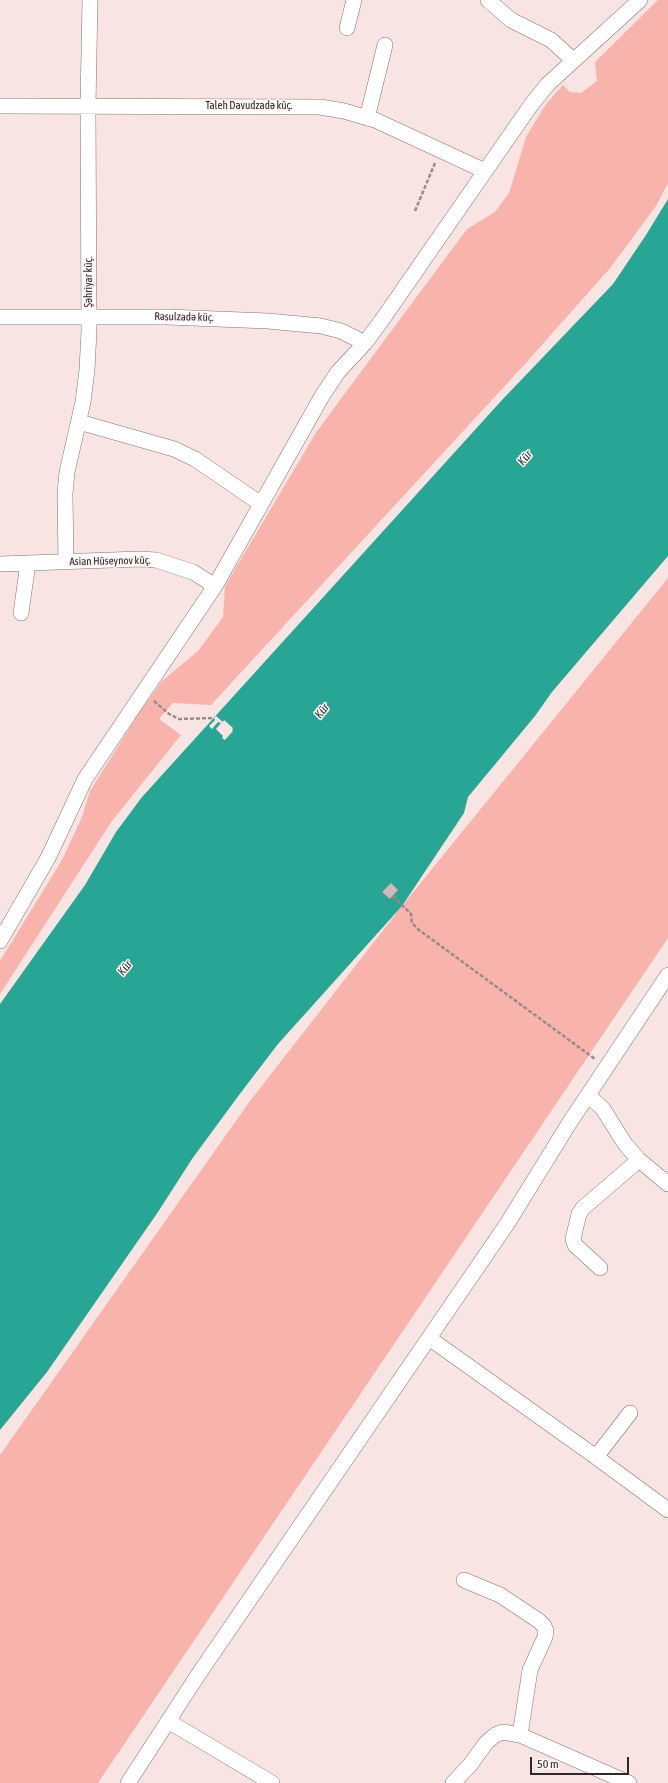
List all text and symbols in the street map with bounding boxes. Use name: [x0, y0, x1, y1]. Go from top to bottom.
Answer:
street label: Taleh Davudzadə küç.: [205, 99, 293, 113]
street label: Şəhriyar küç.: [82, 256, 96, 308]
street label: Rəsulzadə küç.: [154, 310, 214, 324]
water label: Kür: [515, 448, 535, 468]
street label: Asian Hüseynov küç.: [69, 554, 151, 568]
water label: Kür: [312, 701, 332, 721]
water label: Kür: [115, 958, 135, 978]
scale bar: [532, 1749, 631, 1775]
text: 50 m: [537, 1757, 559, 1771]

